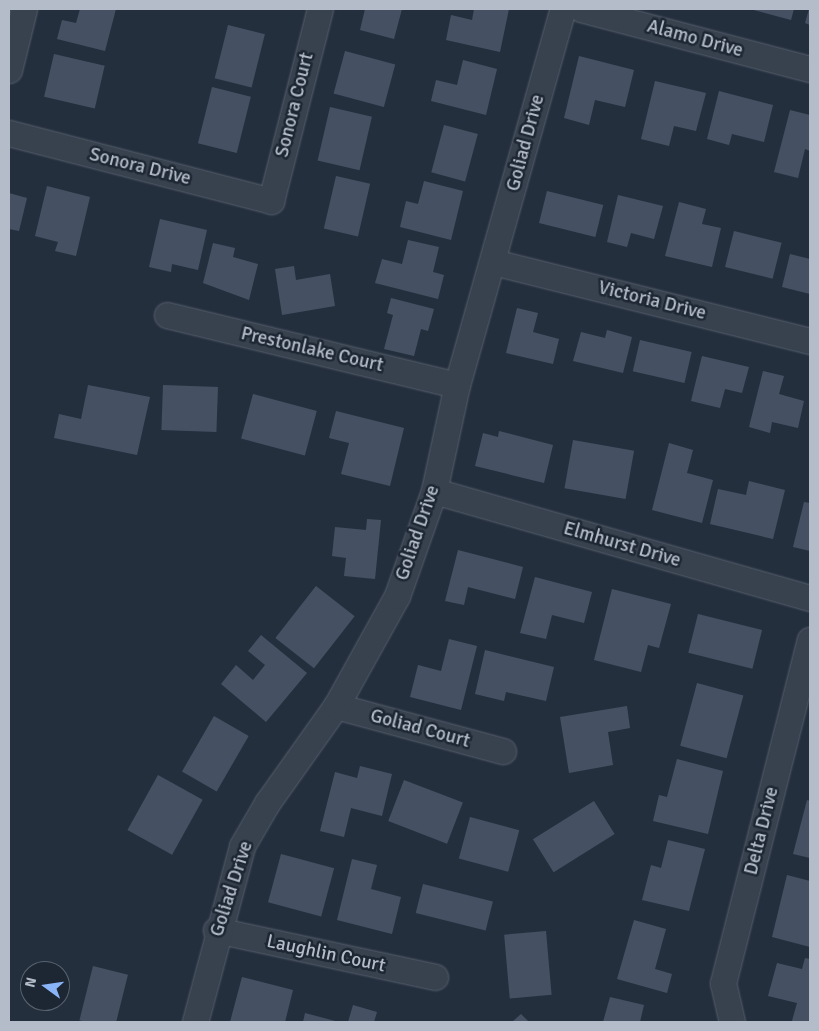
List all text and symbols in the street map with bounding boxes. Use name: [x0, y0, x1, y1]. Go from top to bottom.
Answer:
street label: Alamo Drive: [645, 15, 745, 63]
street label: Sonora Court: [271, 50, 319, 160]
street label: Goliad Drive: [502, 92, 550, 194]
street label: Sonora Drive: [87, 143, 193, 191]
street label: Victoria Drive: [596, 277, 708, 325]
street label: Prestonlake Court: [239, 323, 385, 377]
street label: Goliad Drive: [391, 482, 445, 584]
street label: Elmhurst Drive: [561, 517, 683, 573]
street label: Goliad Court: [368, 705, 472, 753]
street label: Delta Drive: [740, 785, 784, 877]
street label: Goliad Drive: [206, 838, 258, 940]
street label: Laughlin Court: [264, 930, 388, 978]
north arrow: [20, 961, 70, 1011]
text: N: [22, 976, 40, 989]

